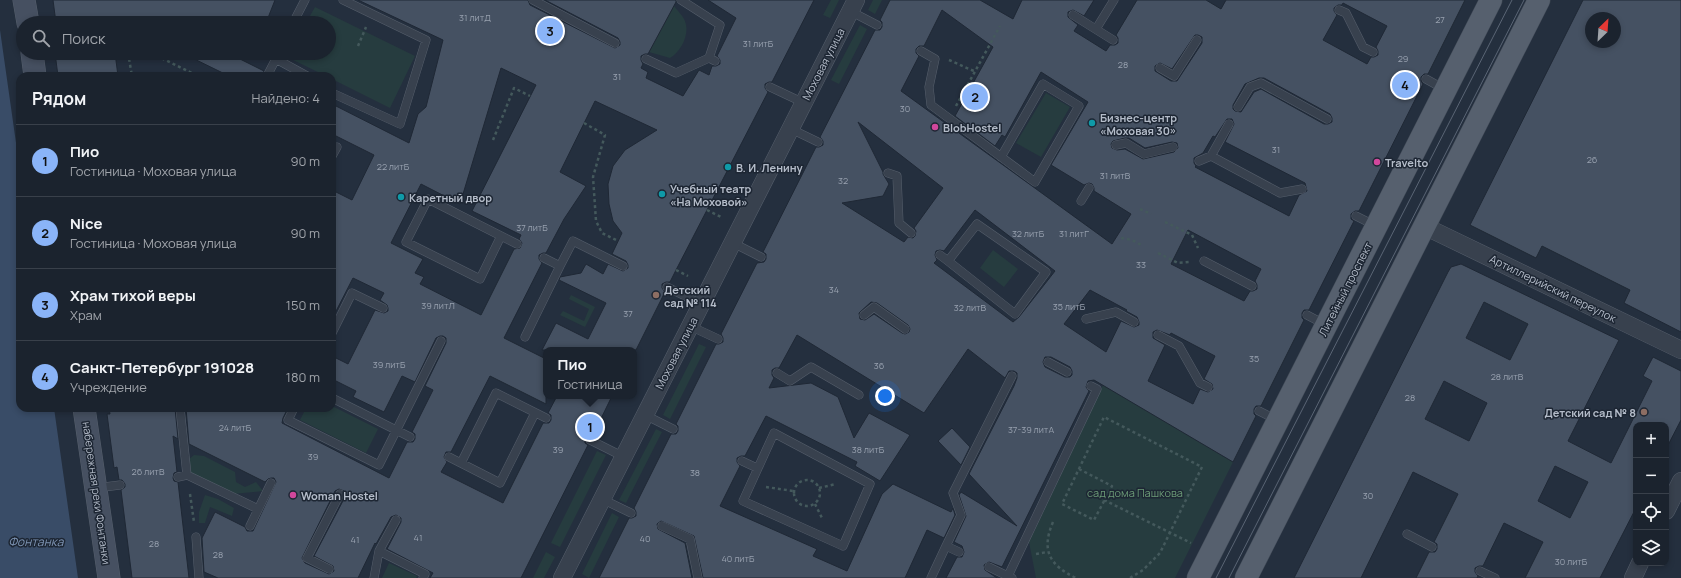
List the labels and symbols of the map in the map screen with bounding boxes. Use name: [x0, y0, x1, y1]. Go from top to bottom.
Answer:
house number: 31 литД: [459, 11, 491, 24]
north arrow: [1585, 12, 1621, 48]
house number: 27: [1435, 13, 1445, 26]
pin: 3: [537, 16, 563, 46]
street label: Моховая улица: [798, 25, 848, 103]
house number: 31 литБ: [743, 37, 774, 50]
house number: 29: [1398, 52, 1408, 65]
house number: 28: [1118, 58, 1128, 71]
house number: 31: [613, 70, 621, 83]
pin: 4: [1392, 70, 1418, 100]
pin: 2: [962, 82, 988, 112]
house number: 30: [900, 102, 910, 115]
place label: Бизнес-центр «Моховая 30»: [1100, 110, 1177, 138]
marker: Бизнес-центр «Моховая 30»: [1087, 118, 1097, 128]
place label: BlobHostel: [943, 120, 1001, 135]
marker: BlobHostel: [930, 122, 940, 132]
house number: 31: [1272, 143, 1280, 156]
house number: 26: [1587, 153, 1598, 166]
place label: Travelto: [1385, 155, 1429, 170]
marker: Travelto: [1372, 157, 1382, 167]
house number: 22 литБ: [377, 160, 410, 173]
place label: В. И. Ленину: [736, 160, 804, 175]
marker: В. И. Ленину: [723, 162, 733, 172]
house number: 31 литВ: [1100, 169, 1131, 182]
house number: 32: [838, 174, 848, 187]
place label: Учебный театр «На Моховой»: [670, 181, 751, 209]
marker: Учебный театр «На Моховой»: [657, 189, 667, 199]
place label: Каретный двор: [409, 190, 492, 205]
marker: Каретный двор: [396, 192, 406, 202]
house number: 37 литБ: [516, 221, 548, 234]
house number: 32 литБ: [1012, 227, 1045, 240]
house number: 31 литГ: [1059, 227, 1089, 240]
street label: Литейный проспект: [1315, 239, 1375, 339]
street label: Артиллерийский переулок: [1487, 251, 1619, 325]
house number: 33: [1136, 258, 1146, 271]
place label: Детский сад № 114: [664, 282, 717, 310]
house number: 34: [829, 283, 839, 296]
marker: Детский сад № 114: [651, 290, 661, 300]
house number: 39 литЛ: [421, 299, 455, 312]
house number: 35 литБ: [1053, 300, 1086, 313]
house number: 32 литВ: [954, 301, 987, 314]
house number: 37: [623, 307, 633, 320]
street label: Моховая улица: [651, 314, 701, 392]
house number: 35: [1249, 352, 1259, 365]
house number: 39 литБ: [373, 358, 406, 371]
house number: 36: [874, 359, 885, 372]
house number: 28 литВ: [1491, 370, 1524, 383]
your location: [875, 386, 895, 406]
house number: 28: [1405, 391, 1415, 404]
place label: Детский сад № 8: [1545, 405, 1636, 420]
marker: Детский сад № 8: [1639, 407, 1649, 417]
pin: 1: [577, 412, 603, 442]
street label: набережная реки Фонтанки: [80, 421, 114, 565]
house number: 24 литБ: [219, 421, 252, 434]
house number: 37-39 литА: [1008, 423, 1054, 436]
house number: 39: [553, 443, 563, 456]
house number: 38 литБ: [852, 443, 885, 456]
house number: 39: [308, 450, 318, 463]
house number: 26 литВ: [132, 465, 165, 478]
house number: 38: [690, 466, 700, 479]
park label: сад дома Пашкова: [1087, 485, 1183, 500]
place label: Woman Hostel: [301, 488, 378, 503]
house number: 30: [1363, 489, 1373, 502]
marker: Woman Hostel: [288, 490, 298, 500]
house number: 41: [414, 531, 422, 544]
house number: 40: [640, 532, 650, 545]
water label: Фонтанка: [9, 533, 65, 550]
house number: 41: [351, 533, 359, 546]
house number: 28: [149, 537, 159, 550]
house number: 28: [213, 548, 223, 561]
house number: 40 литБ: [722, 552, 755, 565]
house number: 30 литБ: [1555, 555, 1588, 568]

